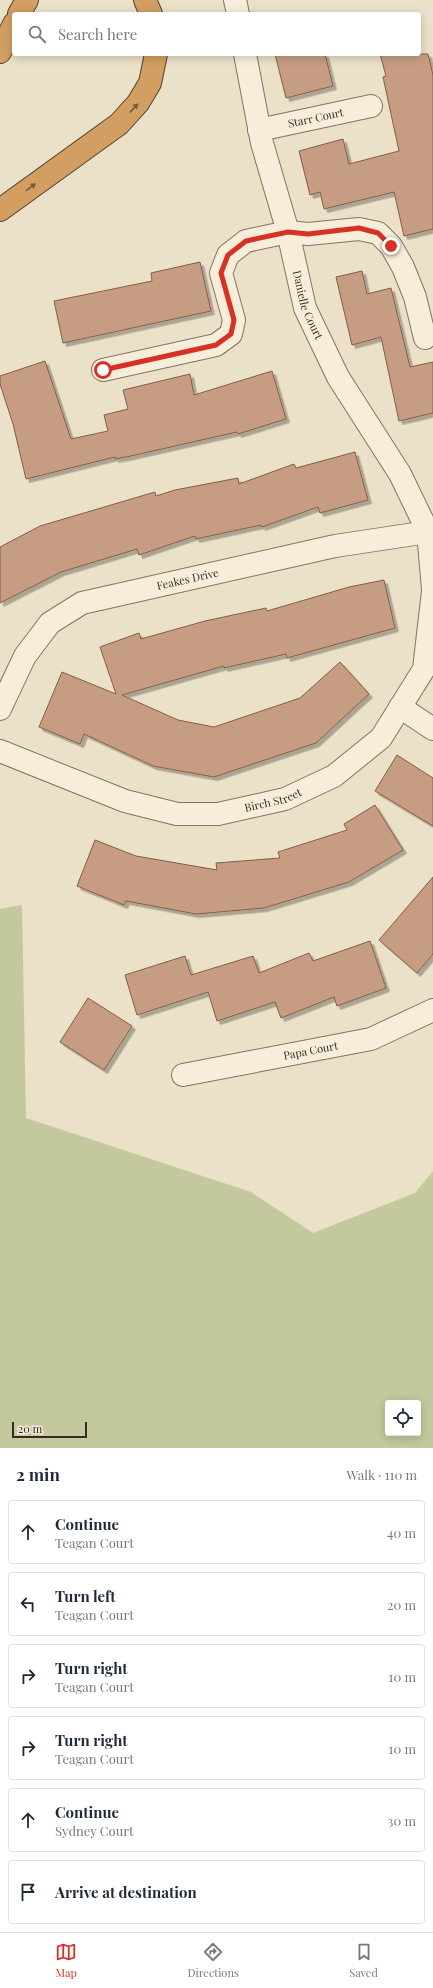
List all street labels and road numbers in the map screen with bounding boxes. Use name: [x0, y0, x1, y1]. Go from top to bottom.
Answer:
street label: Starr Court: [286, 104, 345, 131]
street label: Danielle Court: [290, 269, 327, 342]
street label: Feakes Drive: [155, 564, 220, 593]
street label: Birch Street: [243, 784, 304, 815]
street label: Papa Court: [282, 1037, 339, 1063]

